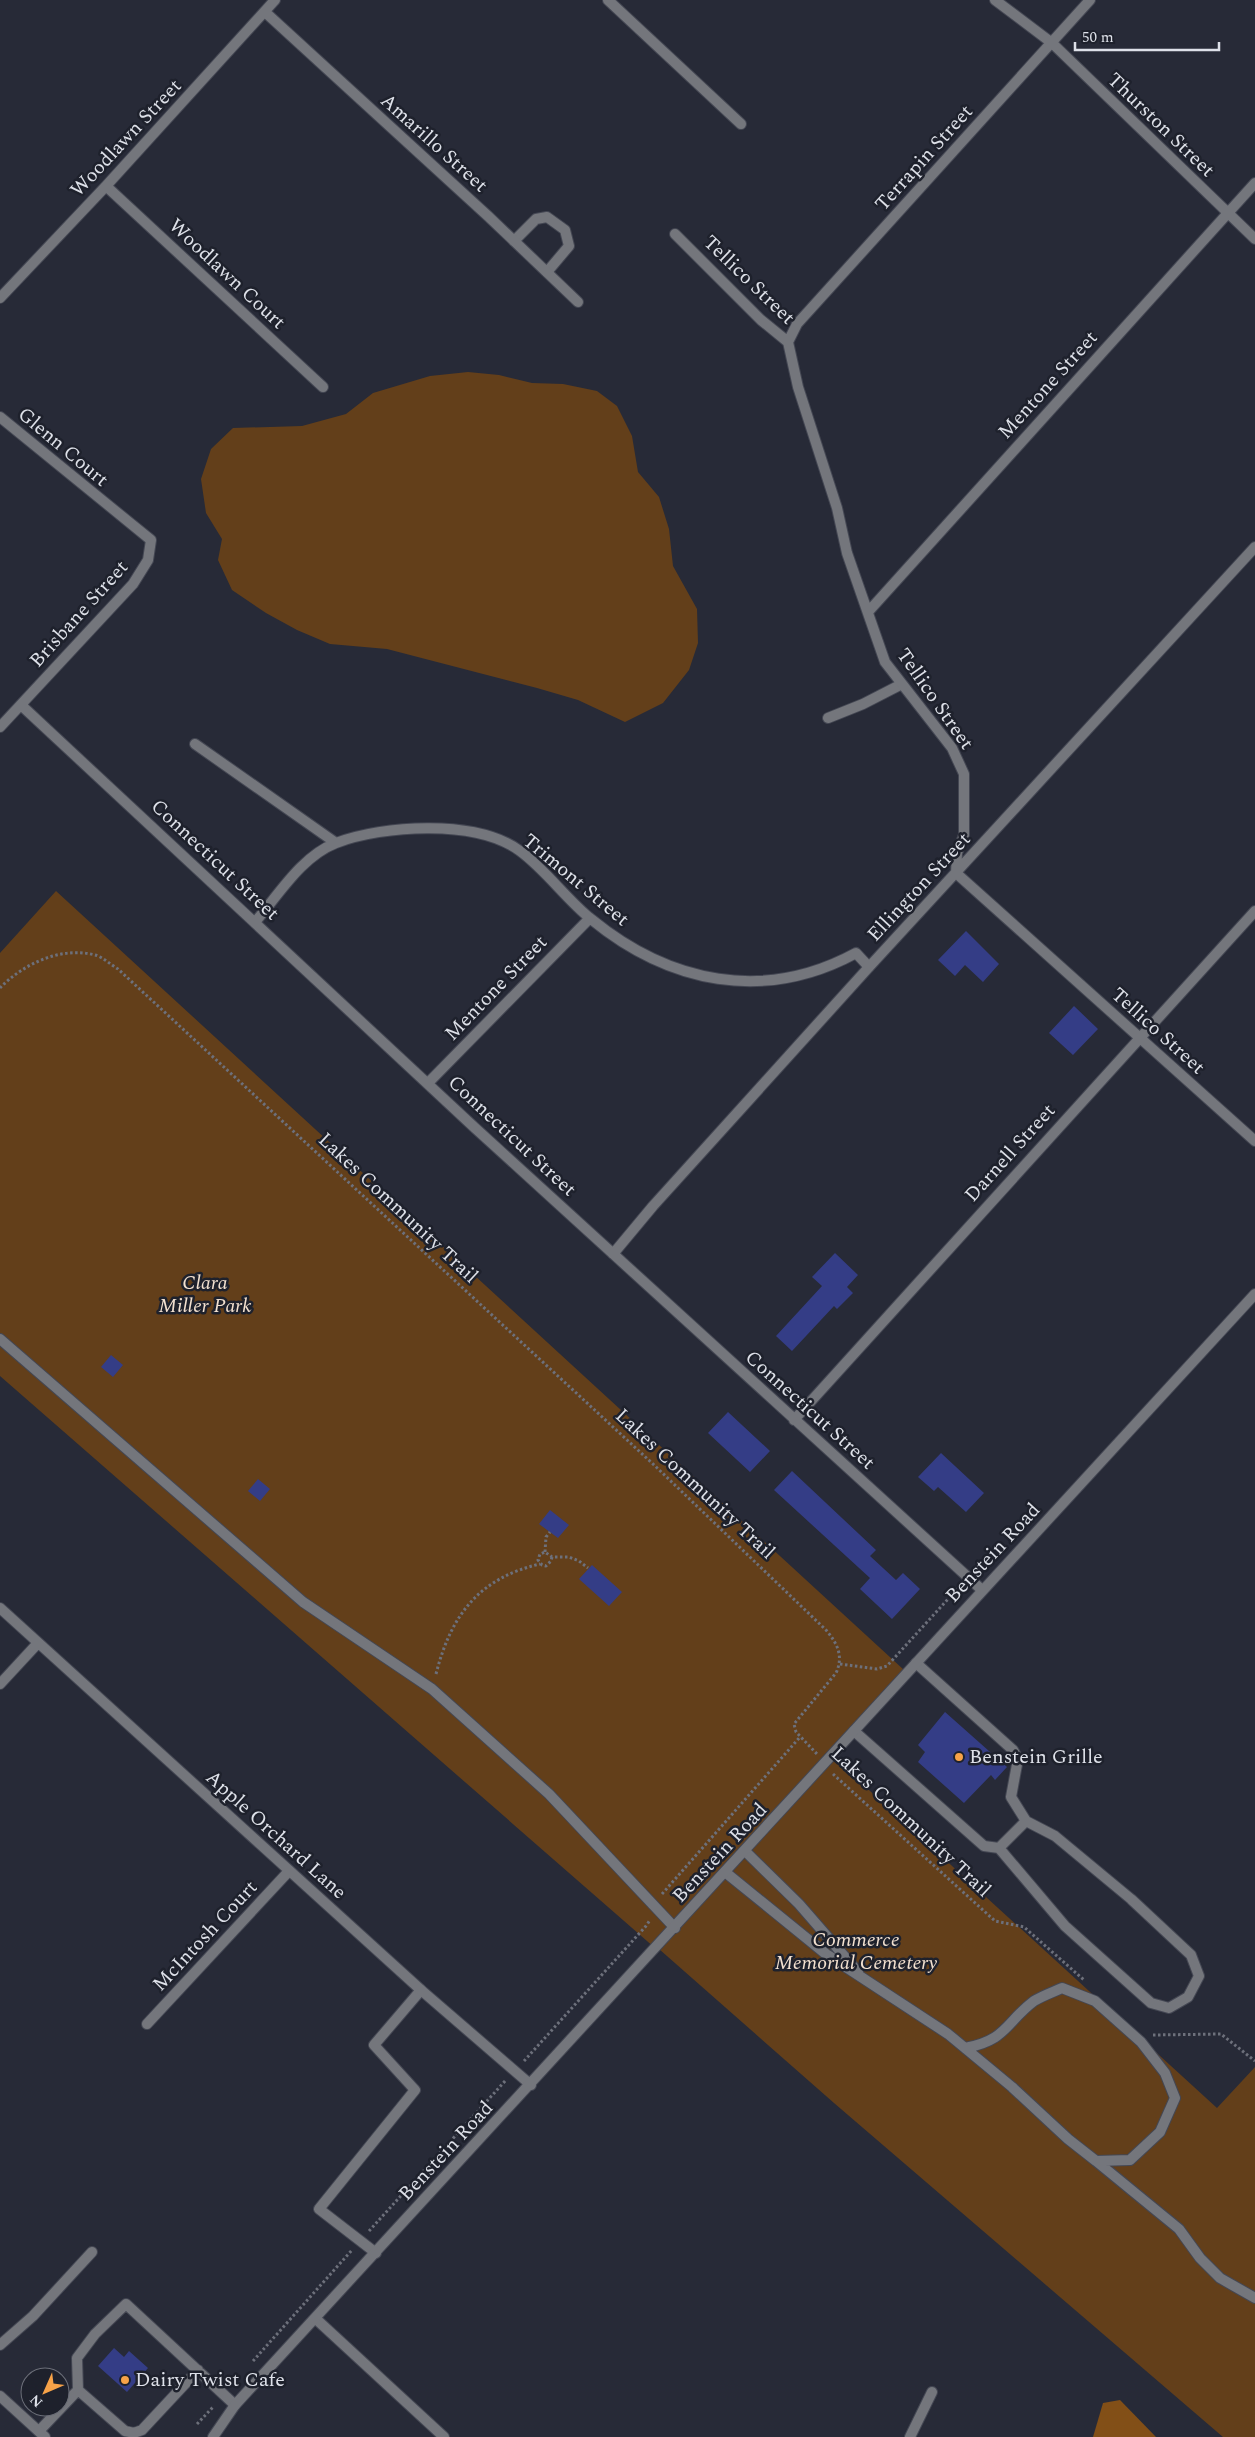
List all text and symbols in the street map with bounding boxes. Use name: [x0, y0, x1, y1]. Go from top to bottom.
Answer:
scale bar: [1075, 20, 1219, 52]
text: 50 m: [1082, 26, 1114, 49]
street label: Thurston Street: [1100, 66, 1222, 184]
street label: Woodlawn Street: [63, 72, 189, 204]
street label: Amarillo Street: [373, 86, 495, 200]
street label: Terrapin Street: [868, 98, 980, 218]
street label: Woodlawn Court: [162, 211, 292, 337]
street label: Tellico Street: [696, 228, 802, 332]
street label: Mentone Street: [991, 324, 1105, 446]
street label: Glenn Court: [11, 400, 115, 494]
street label: Brisbane Street: [22, 554, 136, 674]
street label: Tellico Street: [889, 642, 981, 756]
street label: Connecticut Street: [144, 792, 286, 928]
street label: Ellington Street: [860, 825, 978, 949]
street label: Trimont Street: [516, 826, 636, 934]
street label: Mentone Street: [438, 928, 554, 1048]
street label: Tellico Street: [1104, 980, 1212, 1082]
street label: Connecticut Street: [441, 1068, 583, 1204]
street label: Darnell Street: [957, 1097, 1063, 1209]
street label: Lakes Community Trail: [311, 1125, 485, 1291]
park label: Clara Miller Park: [158, 1268, 252, 1321]
street label: Connecticut Street: [738, 1343, 882, 1477]
street label: Lakes Community Trail: [608, 1401, 782, 1567]
street label: Benstein Road: [938, 1496, 1048, 1610]
street label: Lakes Community Trail: [824, 1739, 998, 1905]
place label: Benstein Grille: [969, 1742, 1103, 1772]
marker: Benstein Grille: [953, 1751, 965, 1763]
street label: Apple Orchard Lane: [199, 1763, 353, 1907]
street label: Benstein Road: [665, 1796, 775, 1910]
street label: McIntosh Court: [145, 1874, 265, 1998]
park label: Commerce Memorial Cemetery: [775, 1925, 937, 1978]
street label: Benstein Road: [391, 2094, 501, 2208]
place label: Dairy Twist Cafe: [135, 2365, 285, 2395]
north arrow: [20, 2367, 70, 2417]
marker: Dairy Twist Cafe: [119, 2374, 131, 2386]
text: N: [25, 2389, 48, 2412]

